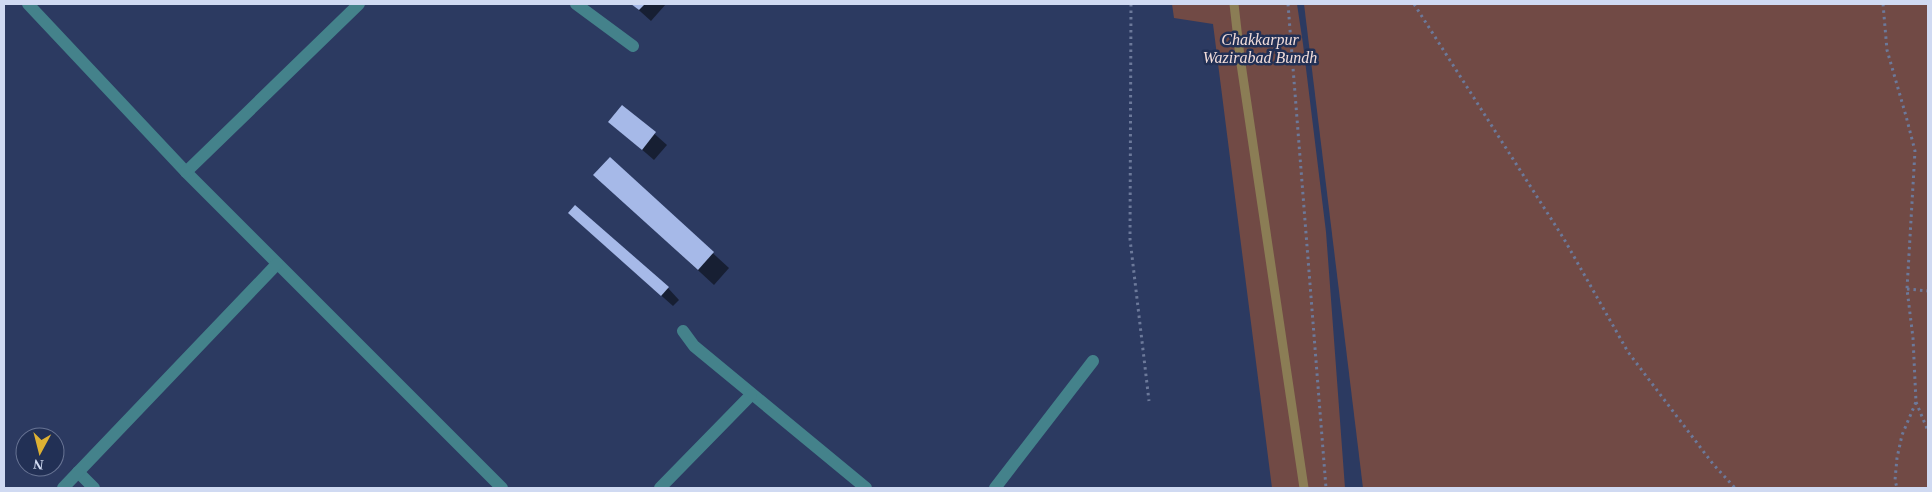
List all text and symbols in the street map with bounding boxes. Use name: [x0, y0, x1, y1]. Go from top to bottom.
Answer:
park label: Chakkarpur Wazirabad Bundh: [1203, 31, 1317, 66]
north arrow: [15, 427, 65, 477]
text: N: [33, 456, 44, 472]

